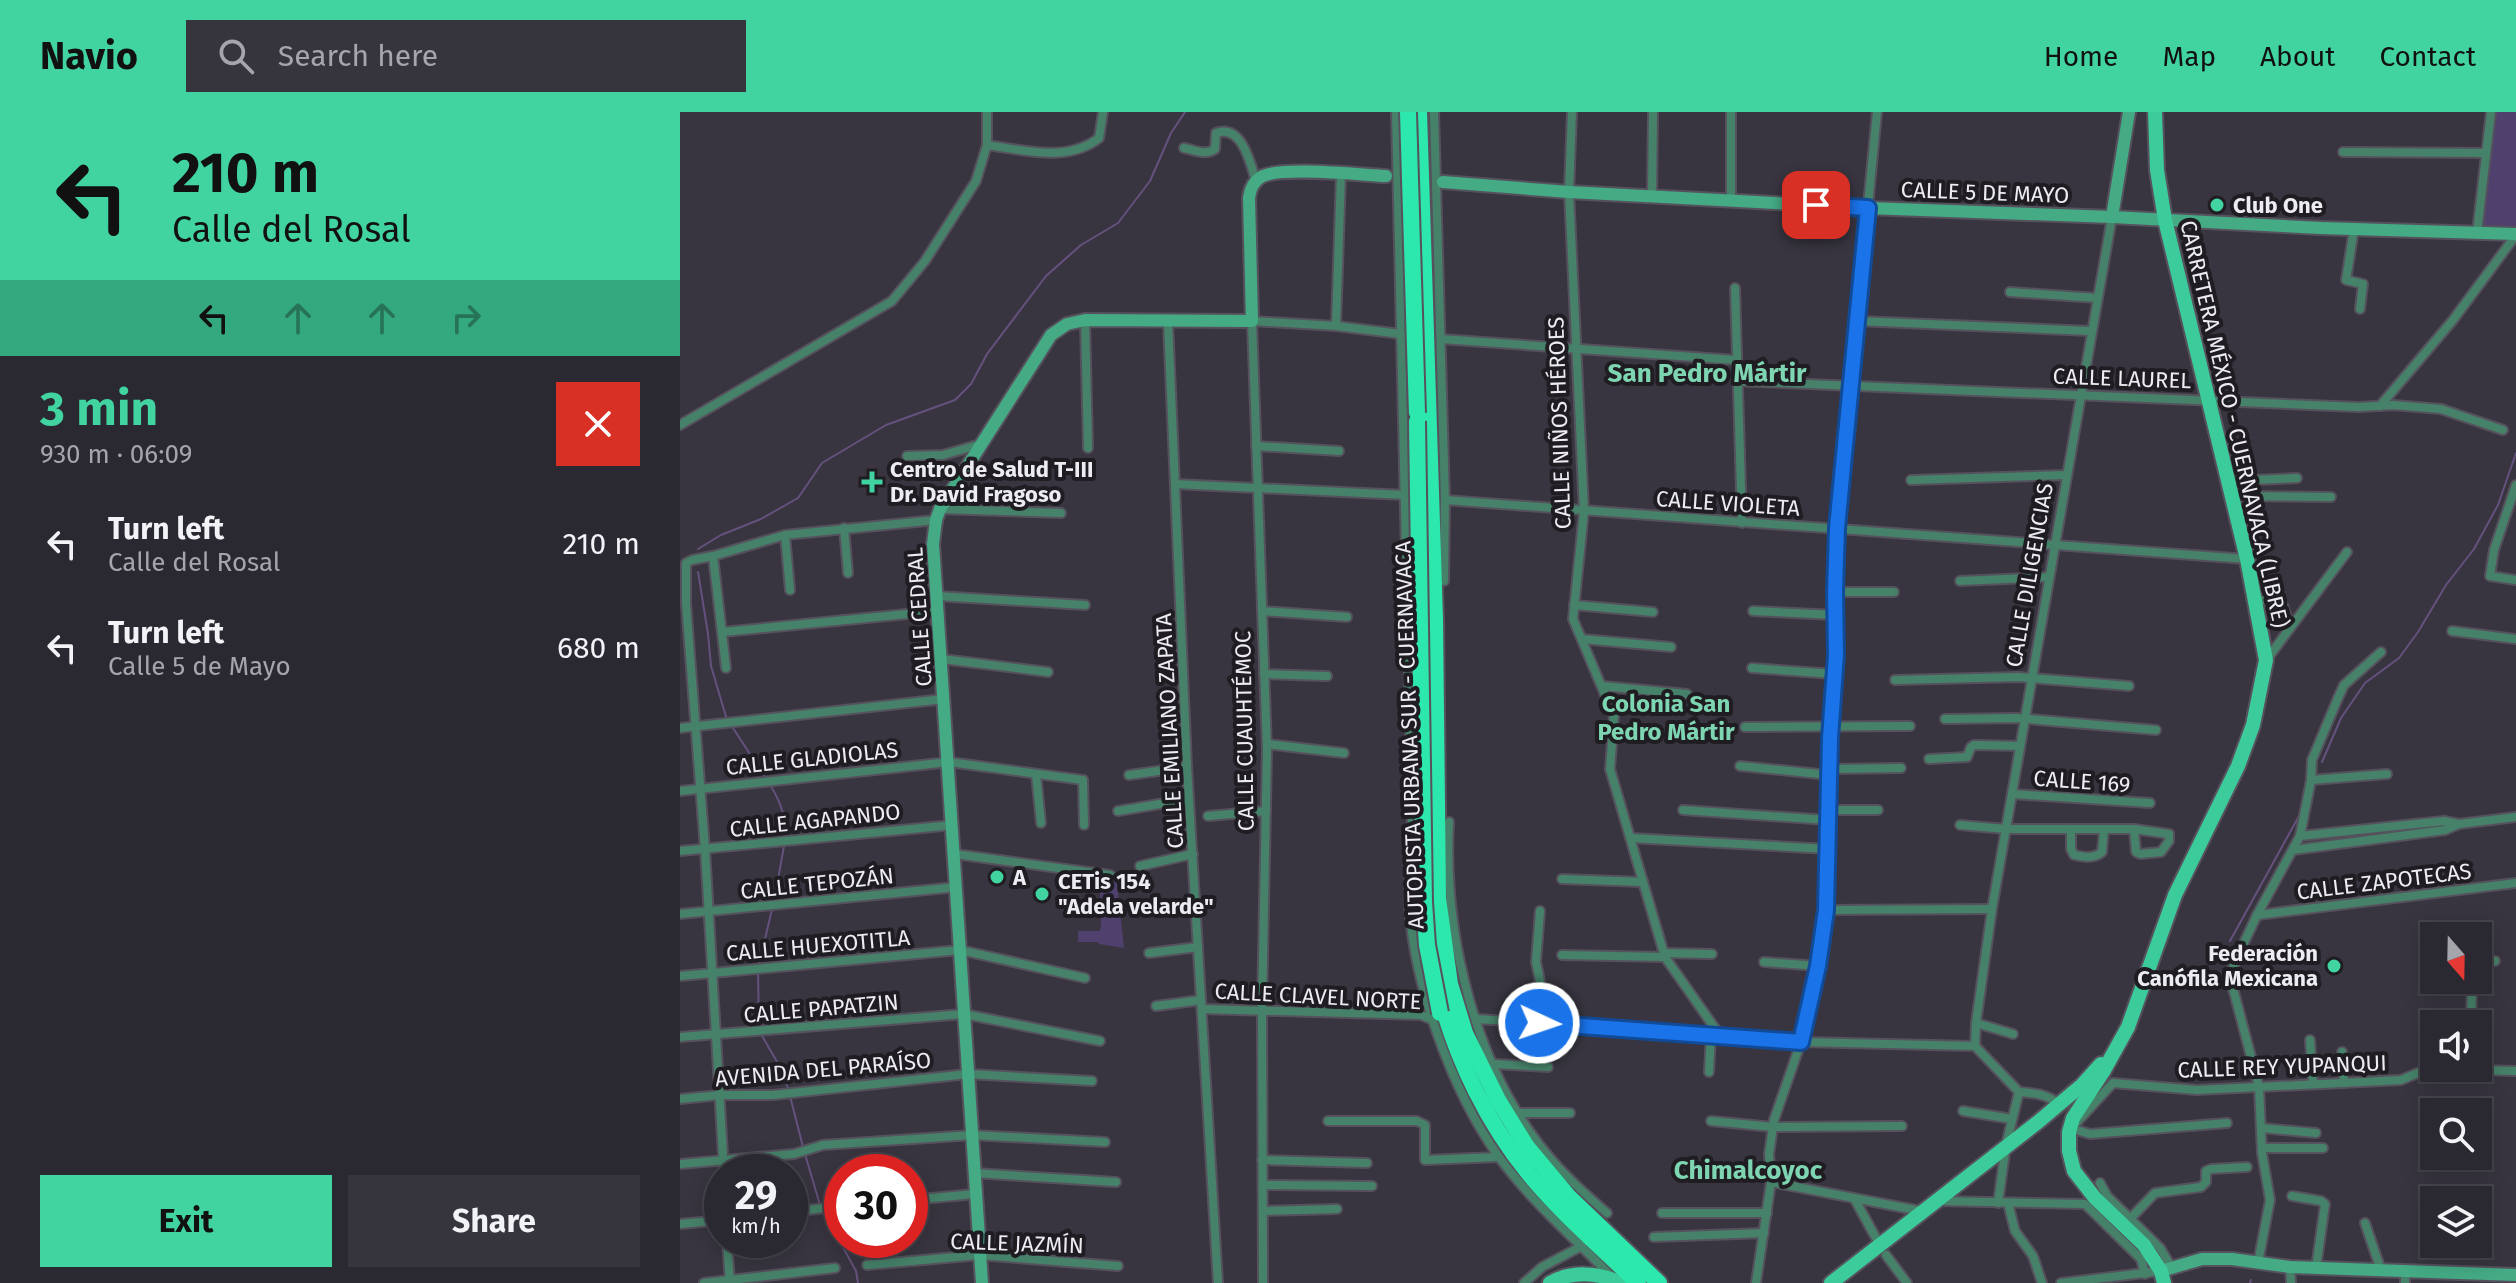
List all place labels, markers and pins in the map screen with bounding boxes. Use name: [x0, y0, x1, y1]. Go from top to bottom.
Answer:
pin: [1782, 171, 1850, 239]
place label: Club One: [2233, 192, 2323, 219]
marker: Club One: [2208, 196, 2226, 214]
place label: Centro de Salud T-III Dr. David Fragoso: [890, 456, 1093, 508]
marker: Centro de Salud T-III Dr. David Fragoso: [861, 471, 883, 493]
place label: A: [1012, 864, 1027, 891]
marker: A: [988, 868, 1006, 886]
place label: CETis 154 "Adela velarde": [1058, 868, 1214, 920]
marker: CETis 154 "Adela velarde": [1033, 885, 1051, 903]
place label: Federación Canófila Mexicana: [2137, 940, 2318, 992]
marker: Federación Canófila Mexicana: [2325, 957, 2343, 975]

